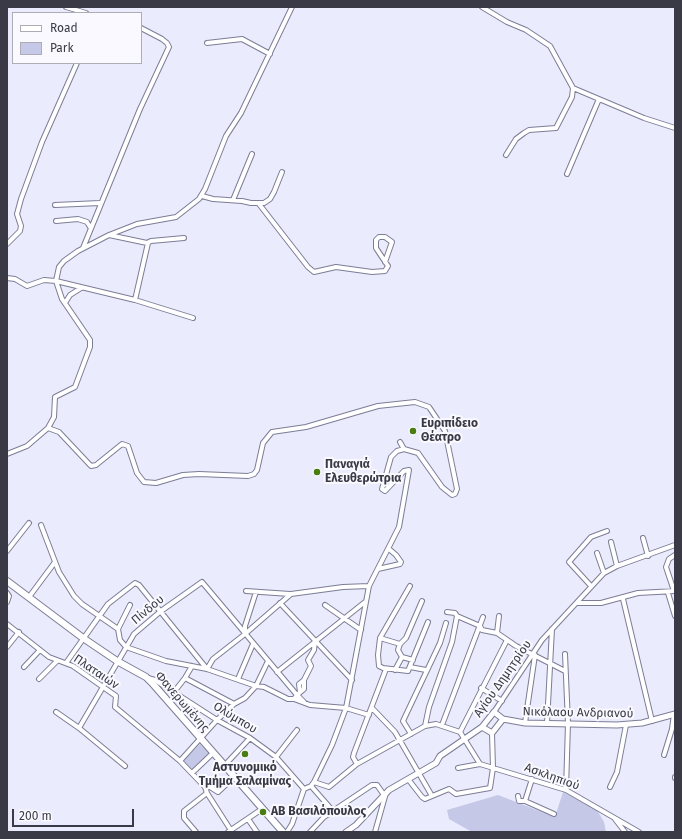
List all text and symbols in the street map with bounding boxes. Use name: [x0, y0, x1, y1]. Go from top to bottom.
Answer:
legend: [12, 12, 142, 64]
text: Road: [50, 21, 78, 35]
text: Park: [50, 41, 74, 55]
place label: Ευριπίδειο Θέατρο: [421, 417, 478, 445]
marker: Ευριπίδειο Θέατρο: [408, 426, 418, 436]
place label: Παναγιά Ελευθερώτρια: [325, 458, 401, 486]
marker: Παναγιά Ελευθερώτρια: [312, 467, 322, 477]
street label: Πίνδου: [129, 592, 167, 628]
street label: Αγίου Δημητρίου: [471, 638, 535, 720]
street label: Πλαταιών: [71, 652, 121, 692]
street label: Φανερωμένης: [152, 669, 212, 735]
street label: Ολύμπου: [210, 699, 260, 737]
street label: Νικόλαου Ανδριανού: [522, 705, 634, 721]
marker: Αστυνομικό Τμήμα Σαλαμίνας: [240, 749, 250, 759]
street label: Ασκληπιού: [523, 760, 581, 794]
place label: Αστυνομικό Τμήμα Σαλαμίνας: [199, 761, 291, 789]
scale bar: [14, 801, 136, 827]
place label: ΑΒ Βασιλόπουλος: [271, 805, 366, 819]
marker: ΑΒ Βασιλόπουλος: [258, 807, 268, 817]
text: 200 m: [19, 809, 52, 823]

